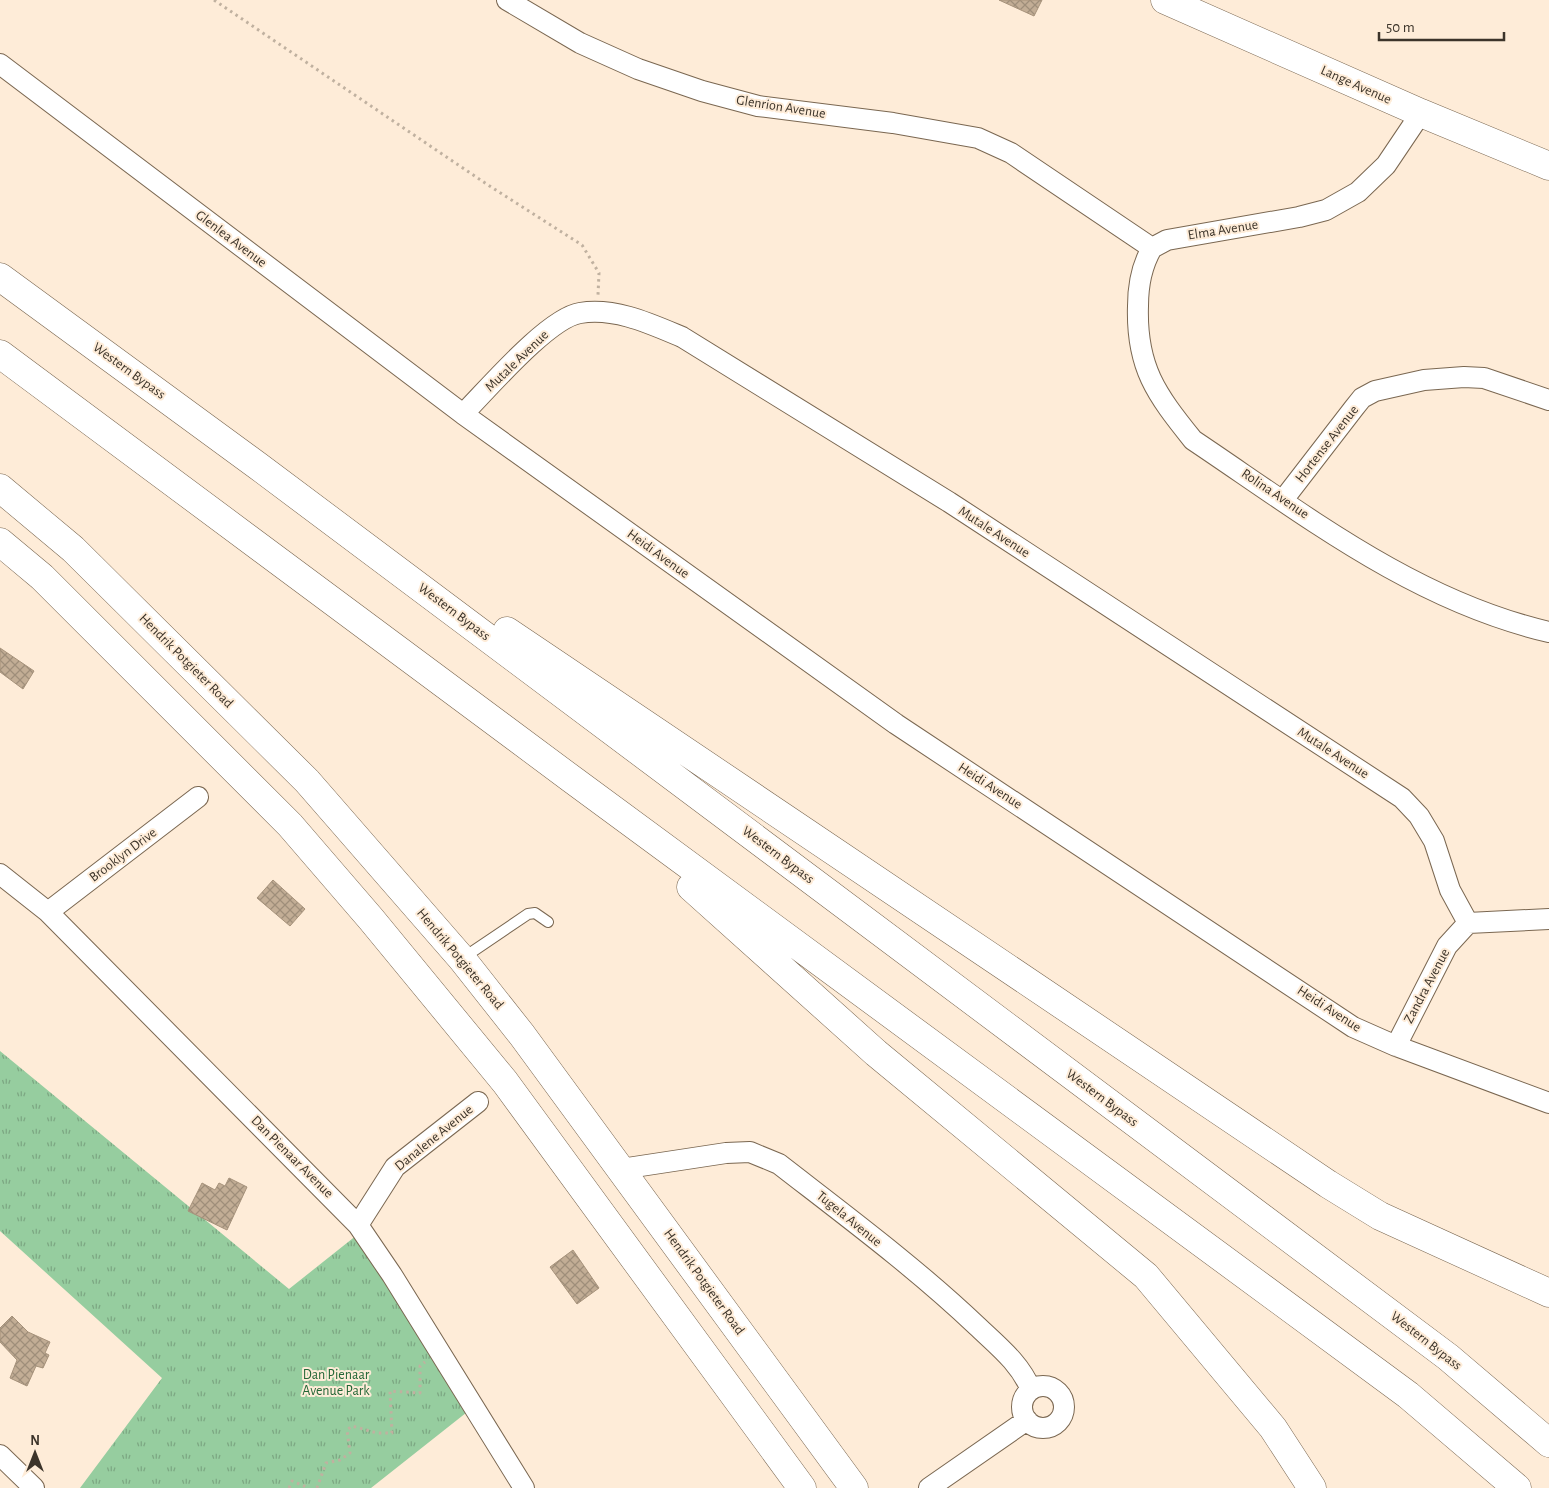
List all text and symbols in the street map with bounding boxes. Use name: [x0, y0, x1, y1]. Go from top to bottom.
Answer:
scale bar: [1379, 10, 1504, 42]
text: 50 m: [1386, 20, 1415, 35]
street label: Lange Avenue: [1319, 63, 1393, 107]
street label: Glenrion Avenue: [735, 93, 827, 121]
street label: Glenlea Avenue: [193, 208, 269, 270]
street label: Elma Avenue: [1187, 218, 1259, 242]
street label: Mutale Avenue: [483, 328, 551, 394]
street label: Western Bypass: [90, 340, 168, 402]
street label: Hortense Avenue: [1293, 403, 1361, 485]
street label: Rolina Avenue: [1239, 466, 1311, 522]
street label: Mutale Avenue: [956, 504, 1032, 560]
street label: Heidi Avenue: [624, 527, 692, 581]
street label: Western Bypass: [416, 581, 492, 643]
street label: Hendrik Potgieter Road: [136, 611, 236, 711]
street label: Mutale Avenue: [1295, 725, 1371, 781]
street label: Heidi Avenue: [956, 760, 1024, 812]
street label: Western Bypass: [740, 824, 816, 886]
street label: Brooklyn Drive: [87, 825, 159, 885]
street label: Hendrik Potgieter Road: [414, 906, 506, 1012]
street label: Zandra Avenue: [1402, 946, 1452, 1026]
street label: Heidi Avenue: [1295, 983, 1363, 1035]
street label: Western Bypass: [1064, 1067, 1140, 1129]
street label: Danalene Avenue: [392, 1102, 476, 1174]
street label: Dan Pienaar Avenue: [248, 1113, 336, 1201]
street label: Tugela Avenue: [814, 1189, 884, 1249]
street label: Hendrik Potgieter Road: [661, 1227, 747, 1337]
street label: Western Bypass: [1388, 1309, 1464, 1373]
park label: Dan Pienaar Avenue Park: [302, 1368, 370, 1398]
north arrow: [10, 1428, 60, 1478]
text: N: [30, 1434, 40, 1448]

